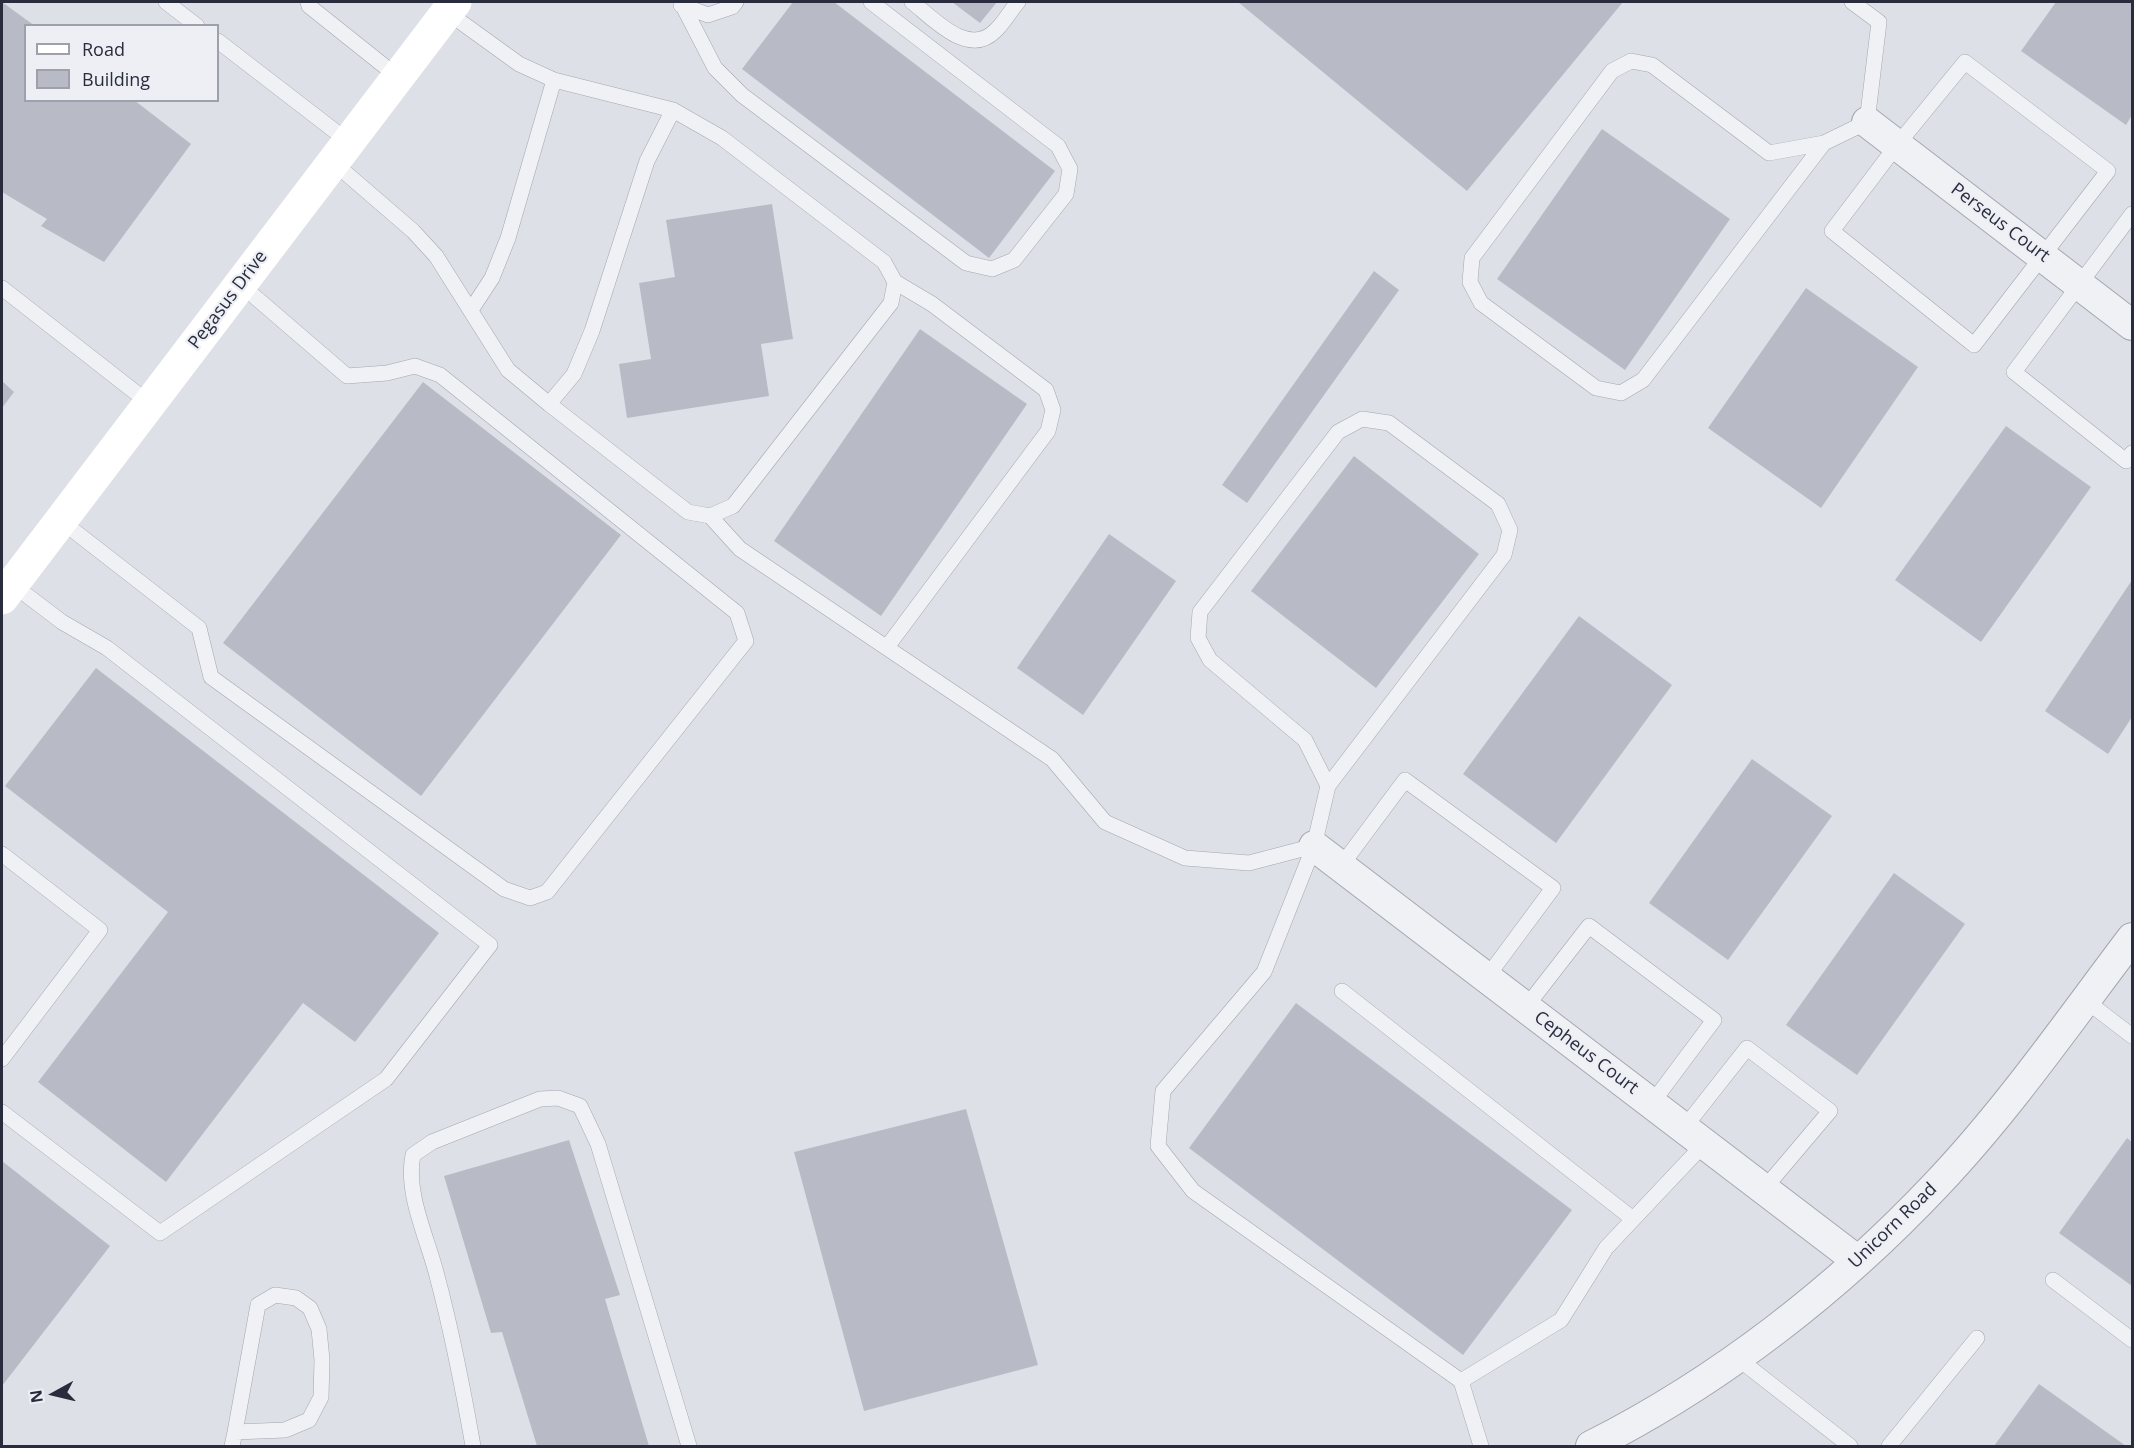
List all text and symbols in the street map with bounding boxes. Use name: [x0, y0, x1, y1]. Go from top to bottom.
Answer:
legend: [24, 24, 219, 102]
text: Road: [82, 37, 125, 61]
text: Building: [82, 67, 150, 91]
street label: Perseus Court: [1946, 179, 2054, 267]
street label: Pegasus Drive: [184, 247, 272, 353]
street label: Cepheus Court: [1530, 1007, 1642, 1099]
street label: Unicorn Road: [1844, 1179, 1942, 1273]
north arrow: [24, 1364, 84, 1424]
text: N: [24, 1389, 48, 1404]

